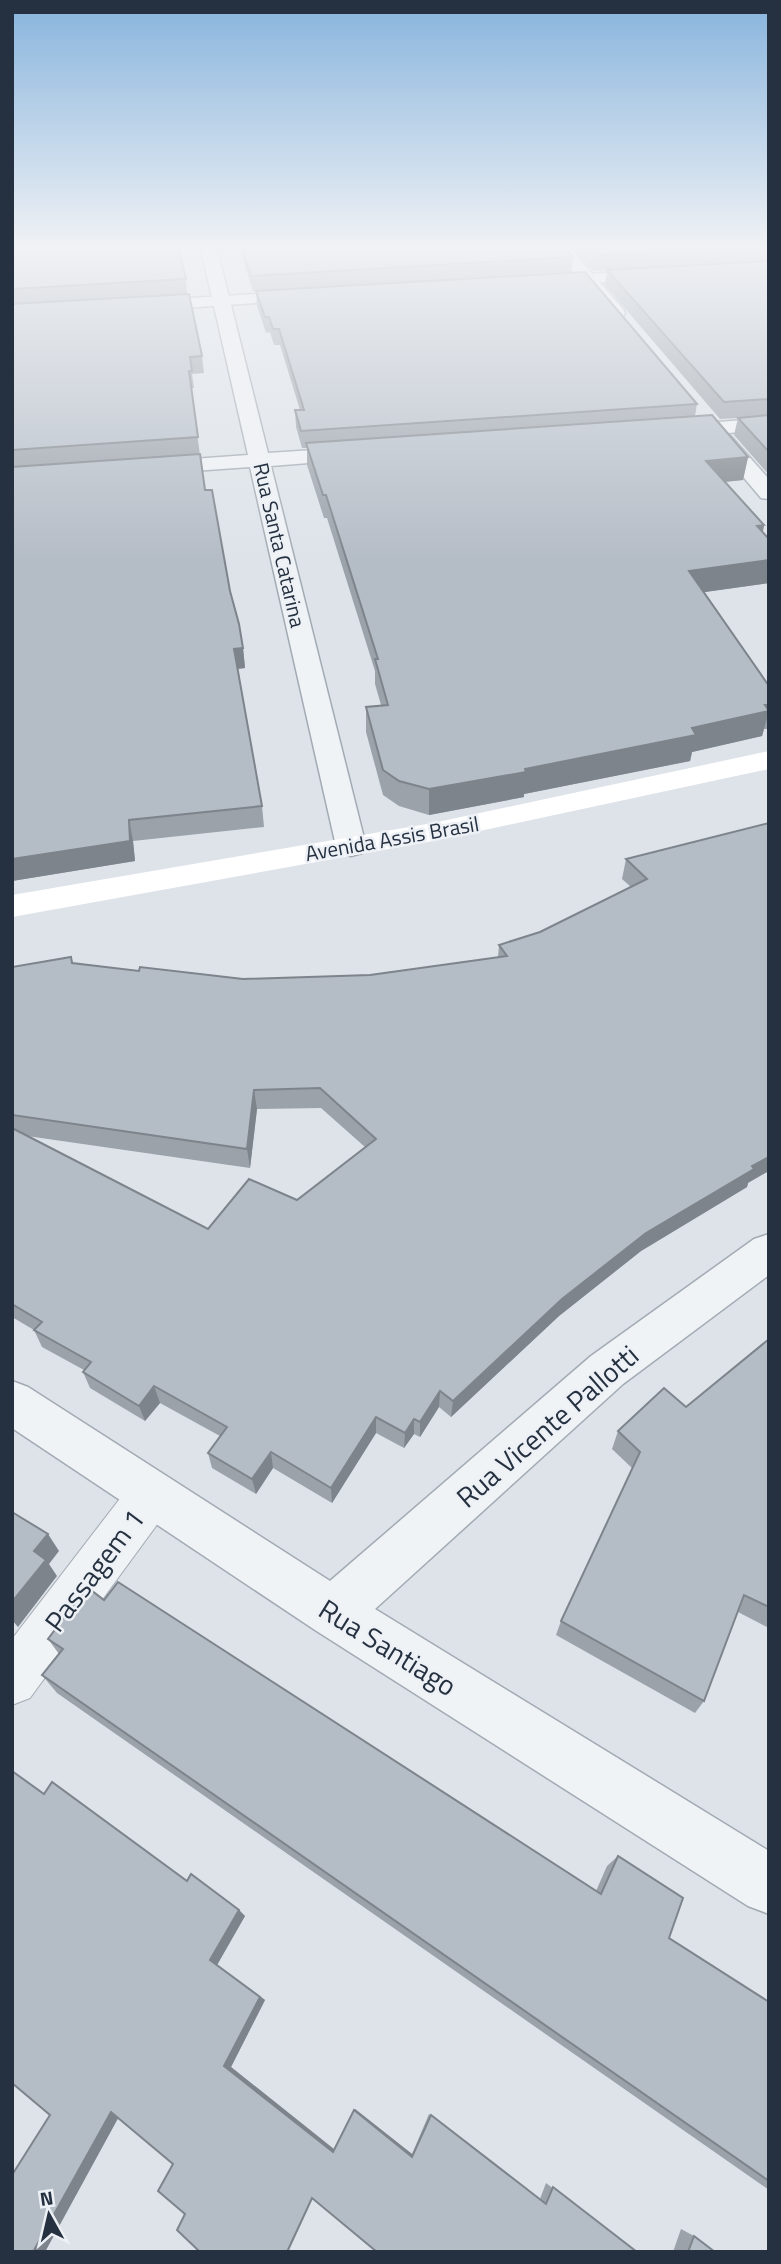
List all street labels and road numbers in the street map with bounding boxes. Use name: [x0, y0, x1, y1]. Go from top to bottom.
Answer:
street label: Rua Santa Catarina: [245, 459, 315, 631]
street label: Avenida Assis Brasil: [303, 807, 481, 869]
street label: Rua Vicente Pallotti: [446, 1334, 648, 1518]
street label: Passagem 1: [33, 1499, 155, 1641]
street label: Rua Santiago: [311, 1588, 465, 1706]

